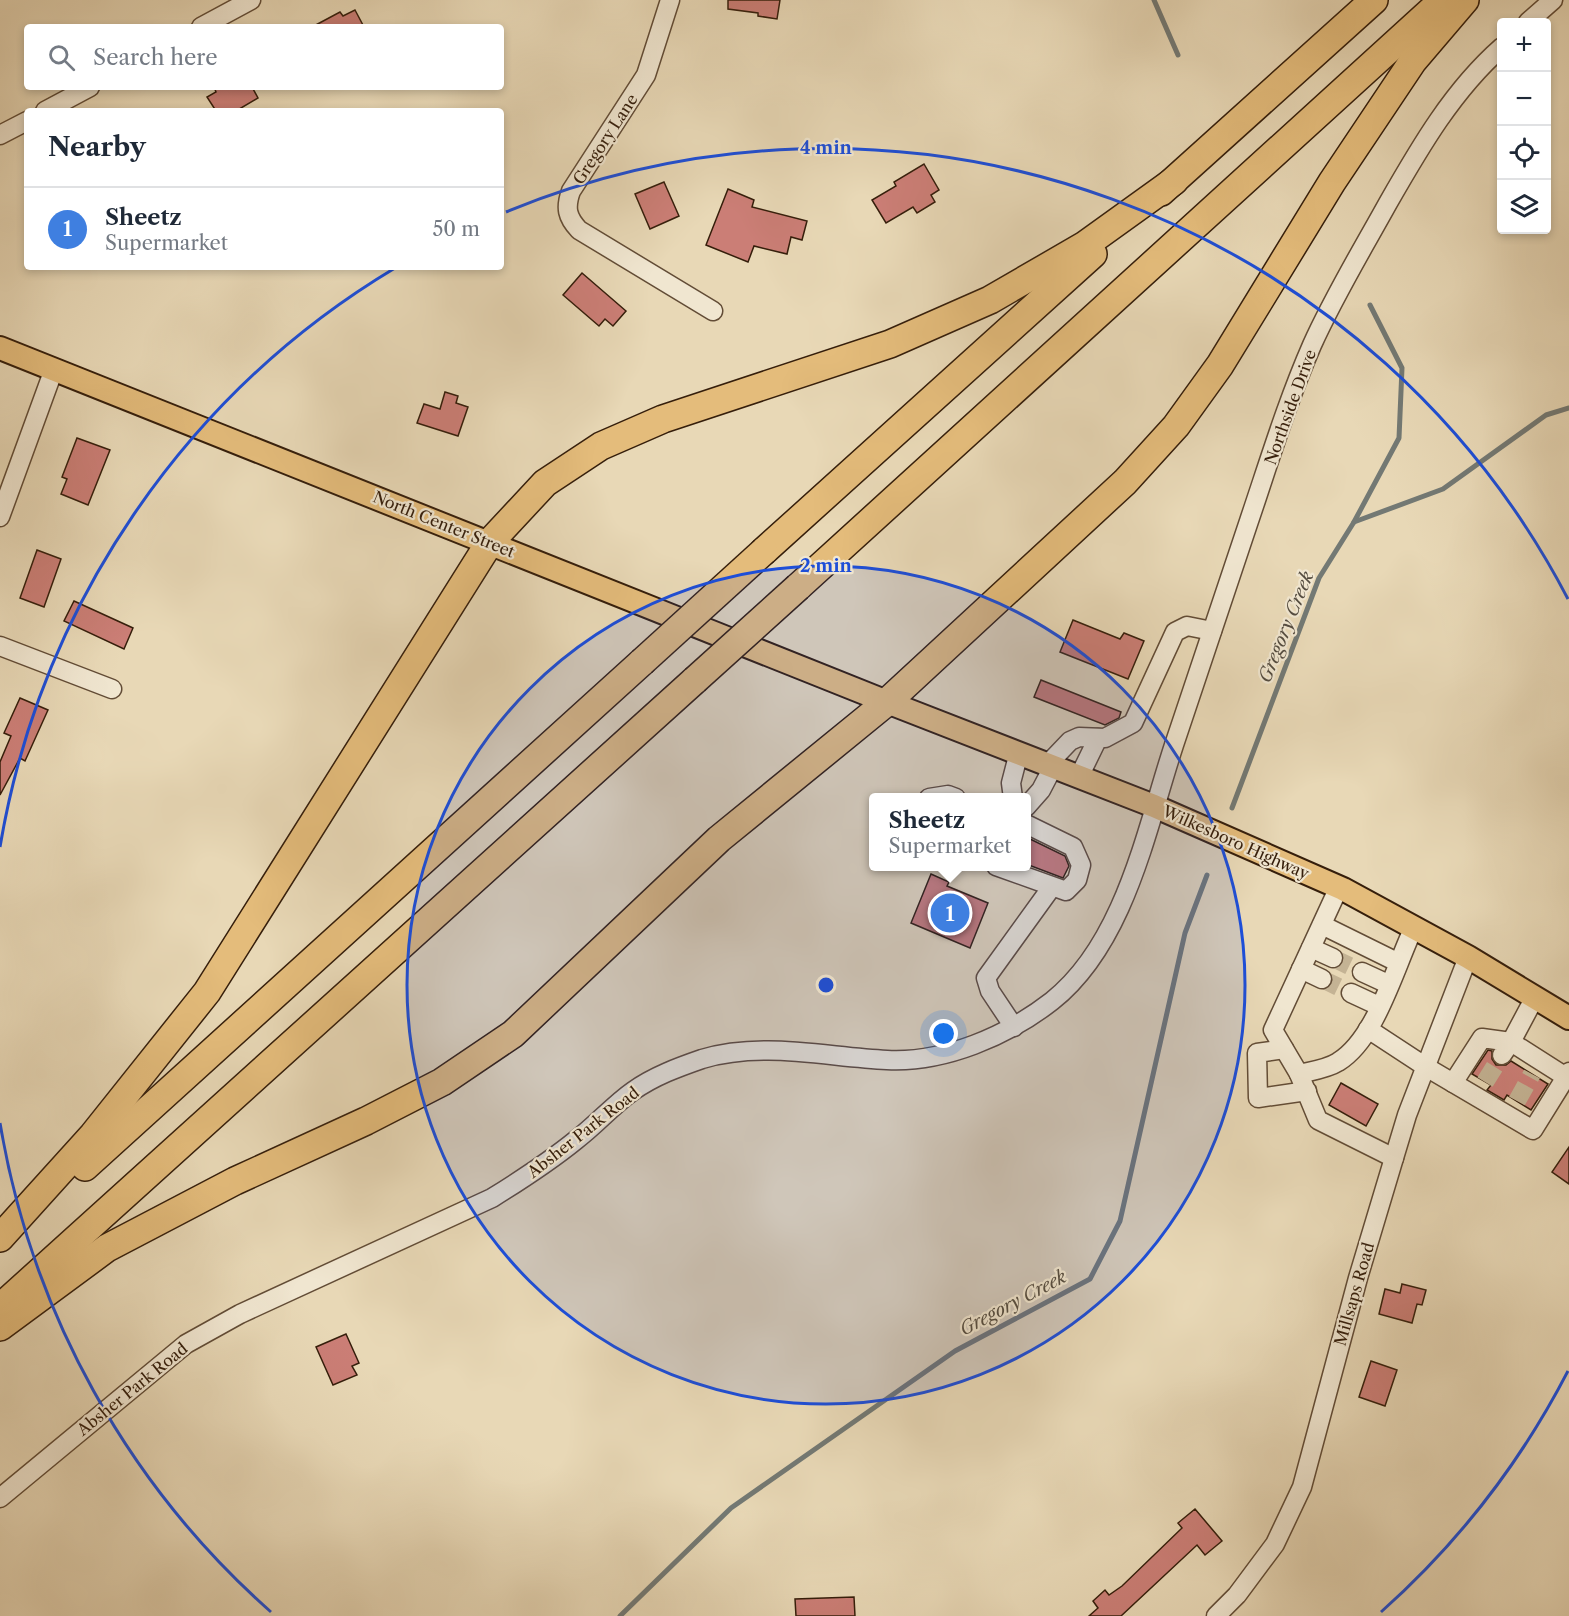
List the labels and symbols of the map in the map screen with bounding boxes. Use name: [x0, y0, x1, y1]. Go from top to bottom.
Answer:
street label: Gregory Lane: [568, 90, 642, 188]
text: 4 min: [800, 137, 853, 159]
street label: Northside Drive: [1260, 347, 1320, 467]
street label: North Center Street: [370, 486, 518, 562]
text: 2 min: [800, 555, 853, 577]
water label: Gregory Creek: [1254, 568, 1319, 686]
street label: Wilkesboro Highway: [1159, 800, 1313, 884]
pin: 1: [930, 890, 970, 936]
centre of rings: [816, 975, 836, 995]
your location: [929, 1019, 958, 1048]
street label: Absher Park Road: [522, 1082, 643, 1182]
street label: Millsaps Road: [1330, 1240, 1378, 1348]
water label: Gregory Creek: [956, 1265, 1071, 1340]
street label: Absher Park Road: [72, 1338, 191, 1440]

